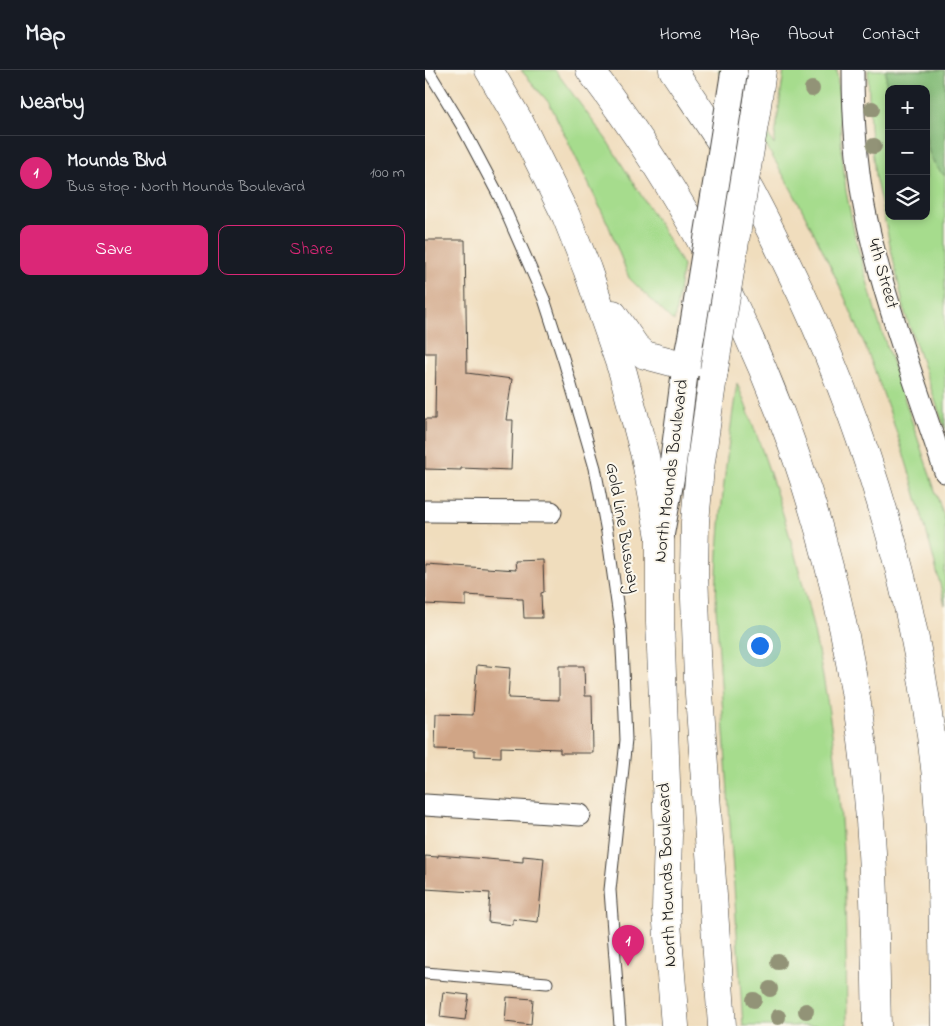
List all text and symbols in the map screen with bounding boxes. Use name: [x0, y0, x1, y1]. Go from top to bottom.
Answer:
text: Map: [25, 17, 66, 52]
text: Home: [660, 22, 701, 48]
text: Map: [729, 22, 760, 48]
text: About: [788, 22, 834, 48]
text: Contact: [862, 22, 920, 48]
map controls: [885, 85, 930, 220]
button: +: [885, 85, 930, 130]
text: Nearby: [20, 88, 84, 118]
button: −: [885, 130, 930, 175]
text: Mounds Blvd: [67, 148, 167, 175]
text: 1: [33, 161, 39, 185]
text: 100 m: [370, 161, 405, 185]
text: Bus stop · North Mounds Boulevard: [67, 175, 305, 199]
button: layers: [885, 175, 930, 220]
button: Save: [20, 225, 208, 275]
button: Share: [218, 225, 405, 275]
street label: 4th Street: [860, 236, 904, 312]
street label: North Mounds Boulevard: [648, 378, 696, 564]
street label: Gold Line Busway: [598, 461, 646, 595]
your location: [747, 633, 773, 659]
street label: North Mounds Boulevard: [652, 782, 684, 968]
pin: 1: [612, 925, 644, 966]

